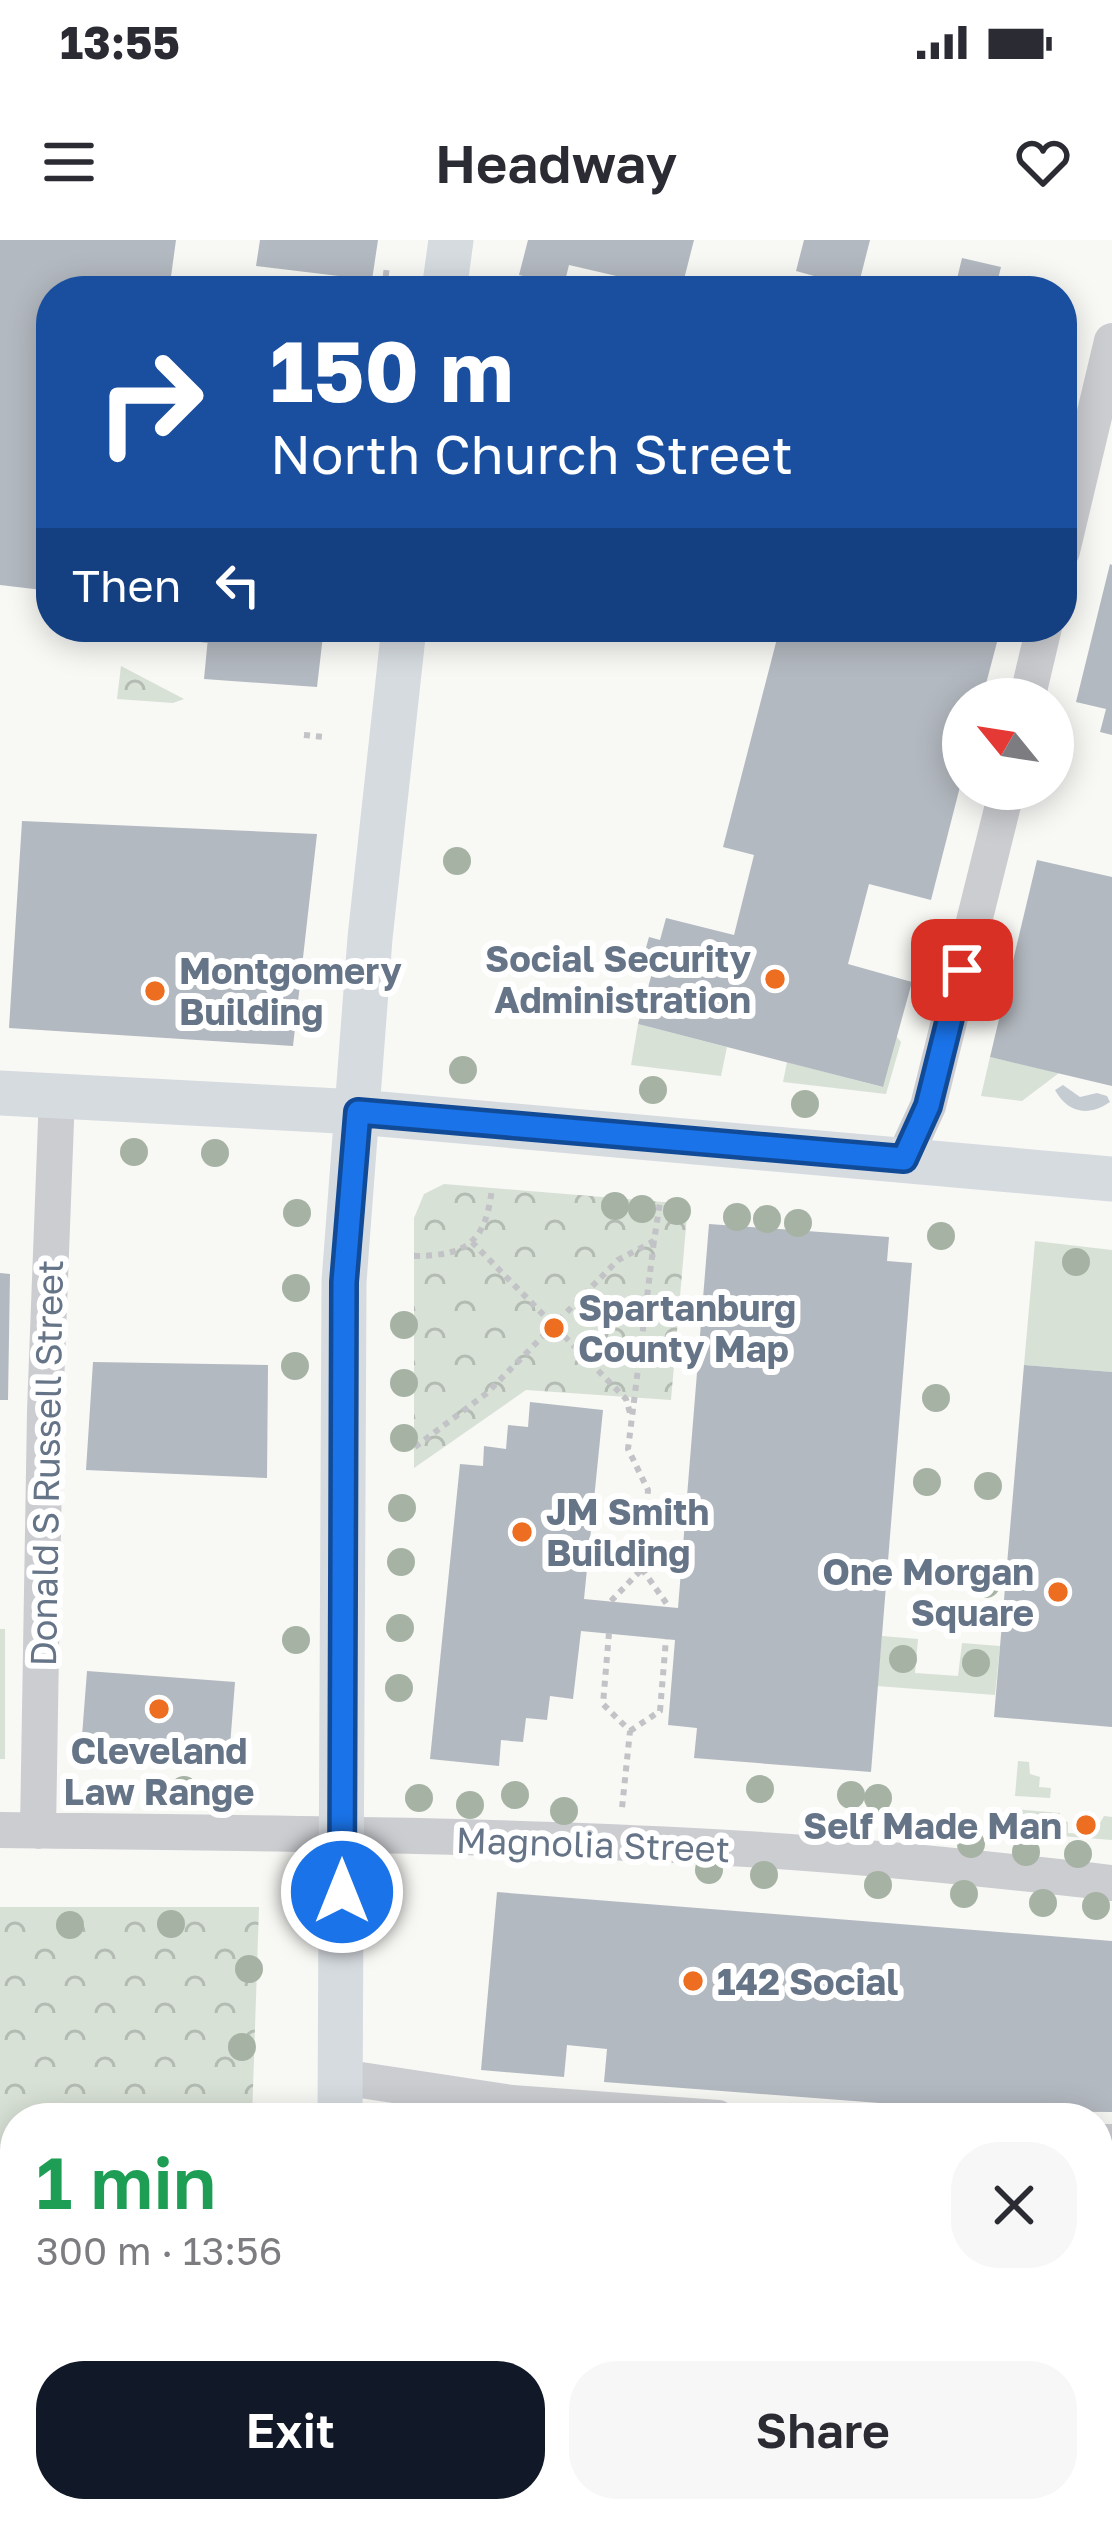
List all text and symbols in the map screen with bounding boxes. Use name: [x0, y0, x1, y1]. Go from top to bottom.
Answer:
text: 13:55: [60, 15, 180, 69]
icon: menu: [36, 129, 102, 195]
icon: heart: [1010, 129, 1076, 195]
text: Headway: [435, 130, 677, 195]
text: 150 m: [270, 320, 514, 420]
icon: right: [72, 324, 228, 480]
text: North Church Street: [270, 421, 793, 486]
icon: left: [205, 552, 271, 618]
text: Then: [72, 558, 181, 612]
north arrow: [942, 678, 1074, 810]
map controls: [942, 678, 1074, 810]
pin: [911, 919, 1013, 1021]
place label: Social Security Administration: [485, 937, 751, 1021]
icon: arrive: [929, 937, 995, 1003]
place label: Montgomery Building: [179, 949, 402, 1033]
marker: Social Security Administration: [762, 966, 788, 992]
marker: Montgomery Building: [142, 978, 168, 1004]
street label: Donald S Russell Street: [21, 1259, 71, 1667]
place label: Spartanburg County Map: [578, 1286, 796, 1370]
marker: Spartanburg County Map: [541, 1315, 567, 1341]
place label: JM Smith Building: [546, 1490, 709, 1574]
marker: JM Smith Building: [509, 1519, 535, 1545]
place label: One Morgan Square: [822, 1550, 1034, 1634]
marker: One Morgan Square: [1045, 1579, 1071, 1605]
marker: Cleveland Law Range: [146, 1696, 172, 1722]
place label: Cleveland Law Range: [64, 1729, 254, 1813]
place label: Self Made Man: [803, 1804, 1062, 1847]
marker: Self Made Man: [1073, 1812, 1099, 1838]
street label: Magnolia Street: [455, 1818, 731, 1870]
position arrow: [279, 1829, 405, 1955]
place label: 142 Social: [717, 1960, 898, 2003]
marker: 142 Social: [680, 1968, 706, 1994]
text: 1 min: [36, 2138, 216, 2225]
button: close: [951, 2142, 1077, 2268]
text: 300 m · 13:56: [36, 2227, 282, 2274]
button: Exit: [36, 2361, 545, 2499]
button: Share: [569, 2361, 1077, 2499]

